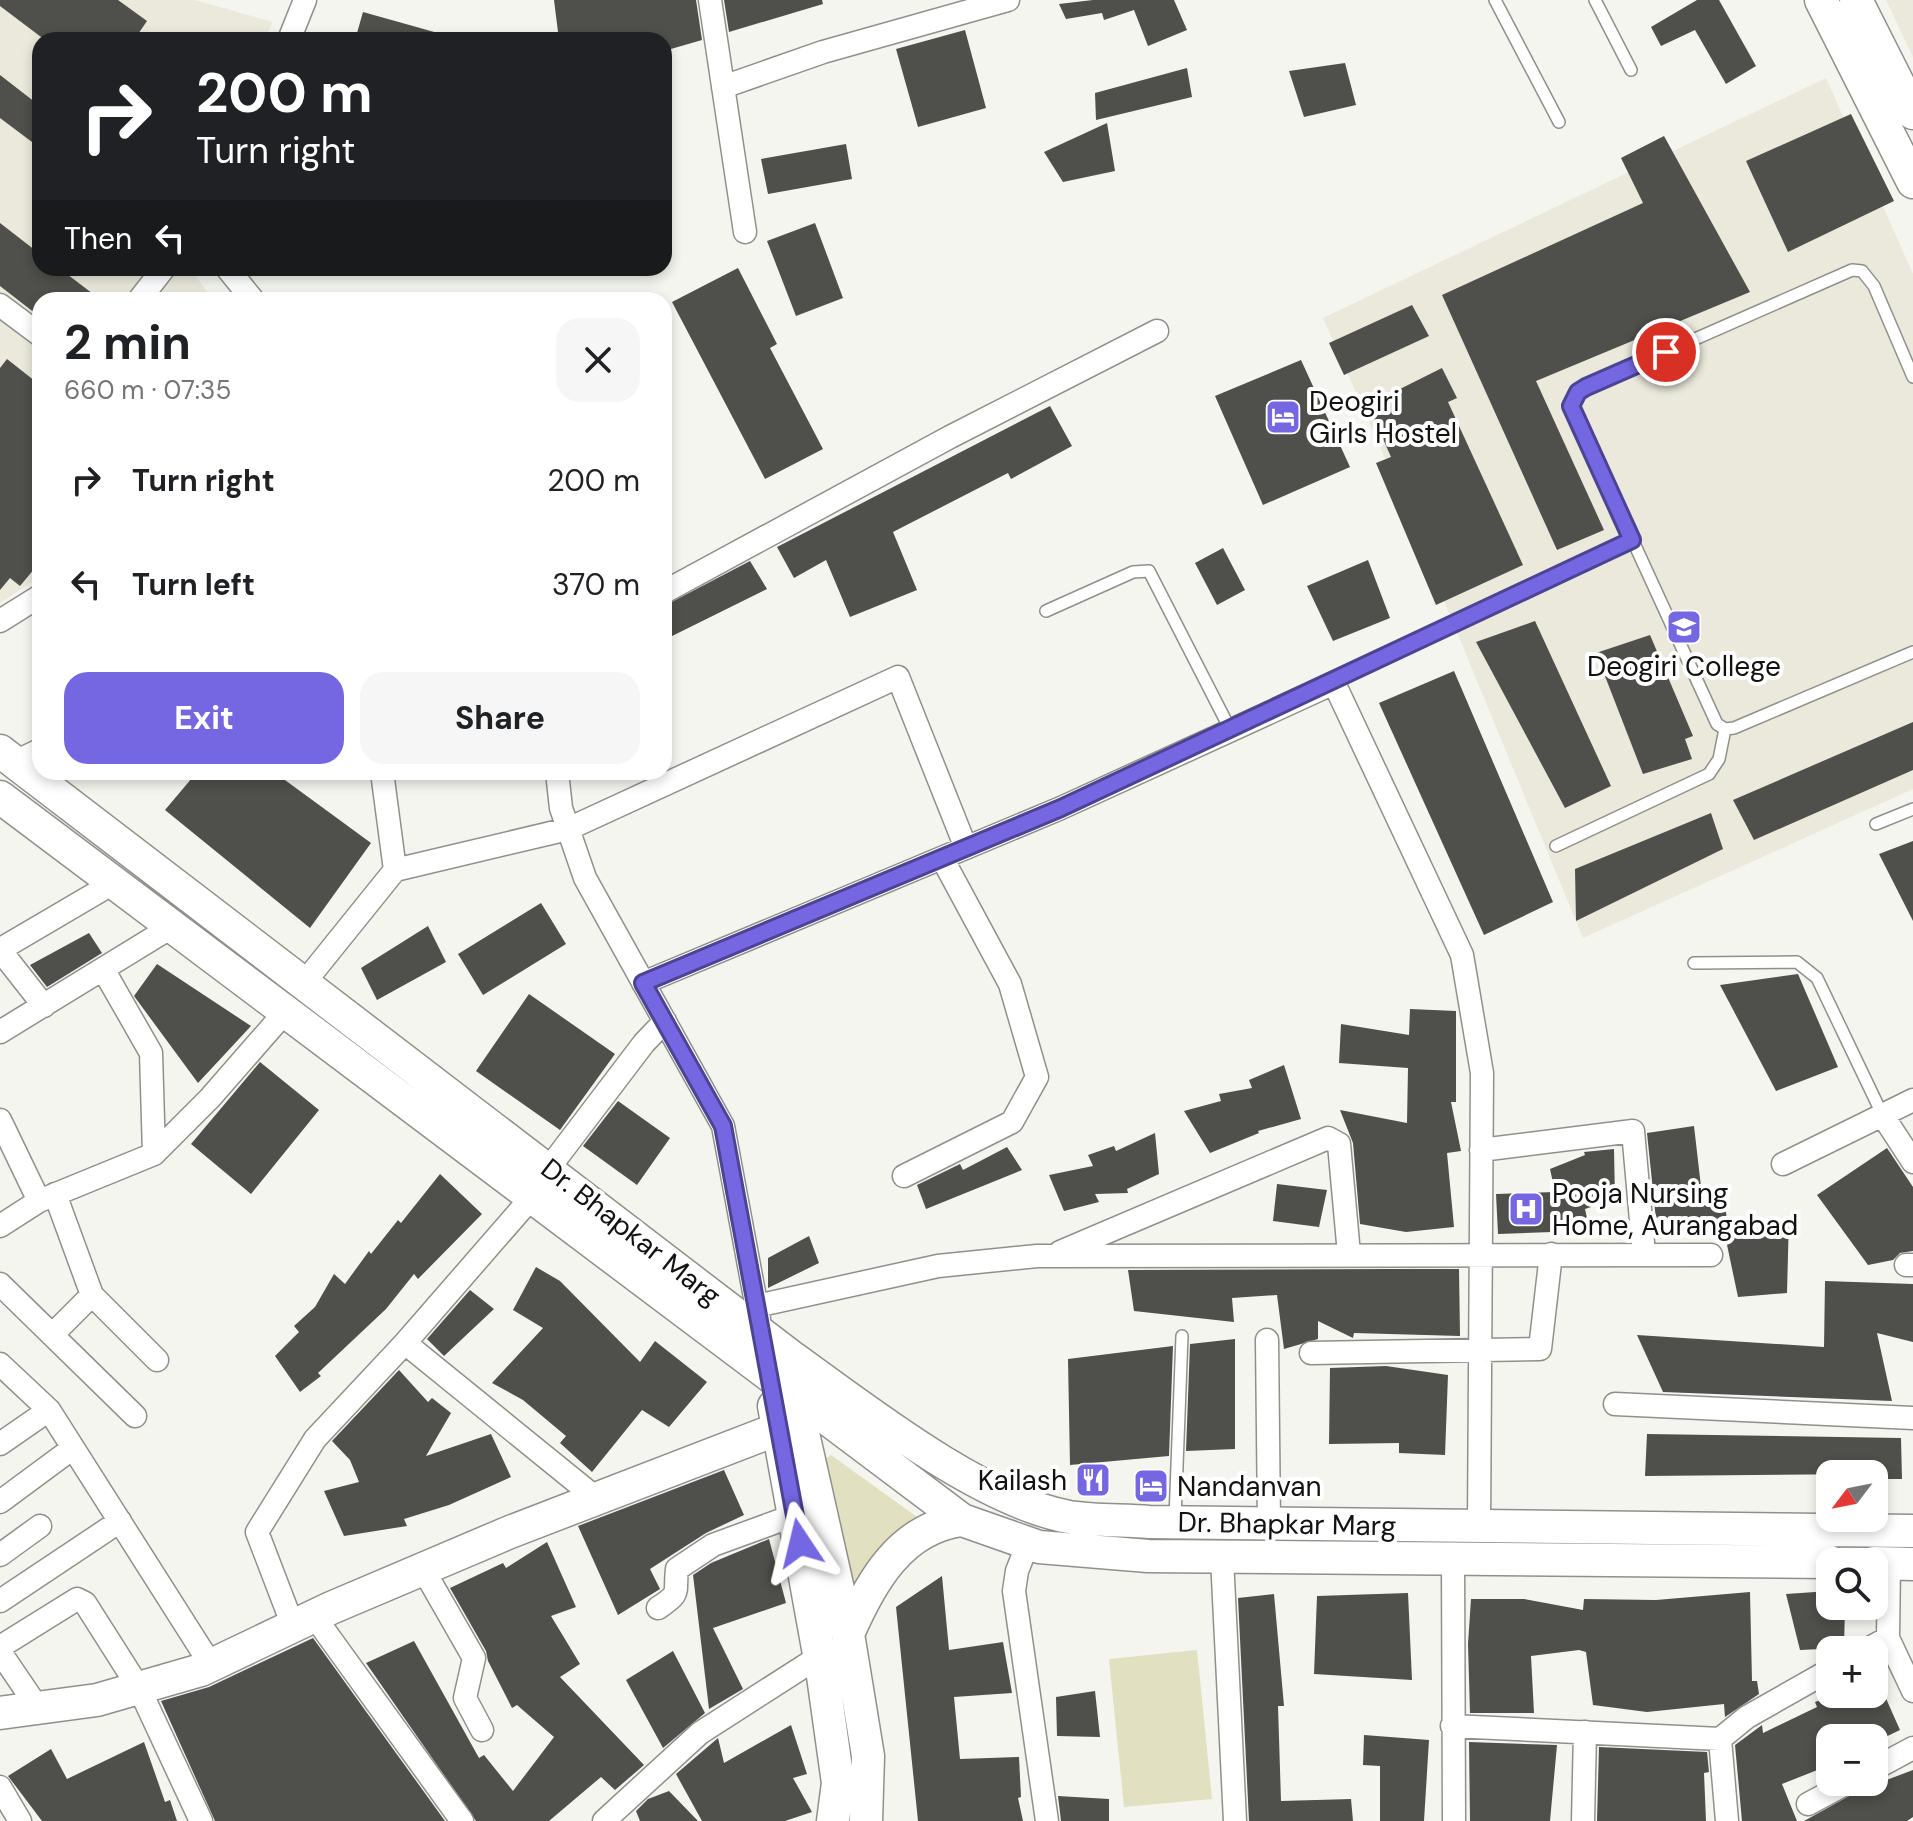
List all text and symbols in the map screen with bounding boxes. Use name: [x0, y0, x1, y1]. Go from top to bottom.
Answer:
text: 200 m: [196, 56, 373, 129]
icon: right: [64, 64, 168, 168]
text: Turn right: [196, 127, 355, 174]
icon: left: [148, 216, 192, 260]
text: Then: [64, 219, 132, 258]
text: 2 min: [64, 311, 191, 374]
button: close: [556, 318, 640, 402]
pin: [1632, 318, 1700, 386]
icon: arrive: [1644, 330, 1688, 374]
text: 660 m · 07:35: [64, 373, 231, 407]
place label: Deogiri Girls Hostel: [1309, 383, 1457, 452]
hotel icon: Deogiri Girls Hostel: [1264, 398, 1302, 436]
icon: right: [64, 458, 108, 502]
text: Turn right: [132, 461, 275, 500]
text: 200 m: [547, 461, 640, 500]
icon: left: [64, 562, 108, 606]
text: Turn left: [132, 565, 255, 604]
text: 370 m: [552, 565, 640, 604]
school or university icon: Deogiri College: [1665, 608, 1703, 646]
place label: Deogiri College: [1587, 648, 1781, 685]
button: Exit: [64, 672, 344, 764]
button: Share: [360, 672, 640, 764]
street label: Dr. Bhapkar Marg: [533, 1150, 729, 1314]
place label: Pooja Nursing Home, Aurangabad: [1552, 1175, 1798, 1244]
hospital icon: Pooja Nursing Home, Aurangabad: [1507, 1190, 1545, 1228]
north arrow: [1816, 1460, 1888, 1532]
map controls: [1816, 1460, 1888, 1796]
restaurant icon: Kailash: [1074, 1461, 1112, 1499]
place label: Kailash: [978, 1462, 1067, 1499]
hotel icon: Nandanvan: [1132, 1467, 1170, 1505]
place label: Nandanvan: [1177, 1468, 1322, 1505]
position arrow: [758, 1501, 842, 1585]
street label: Dr. Bhapkar Marg: [1177, 1504, 1397, 1544]
button: search: [1816, 1548, 1888, 1620]
button: +: [1816, 1636, 1888, 1708]
button: −: [1816, 1724, 1888, 1796]

